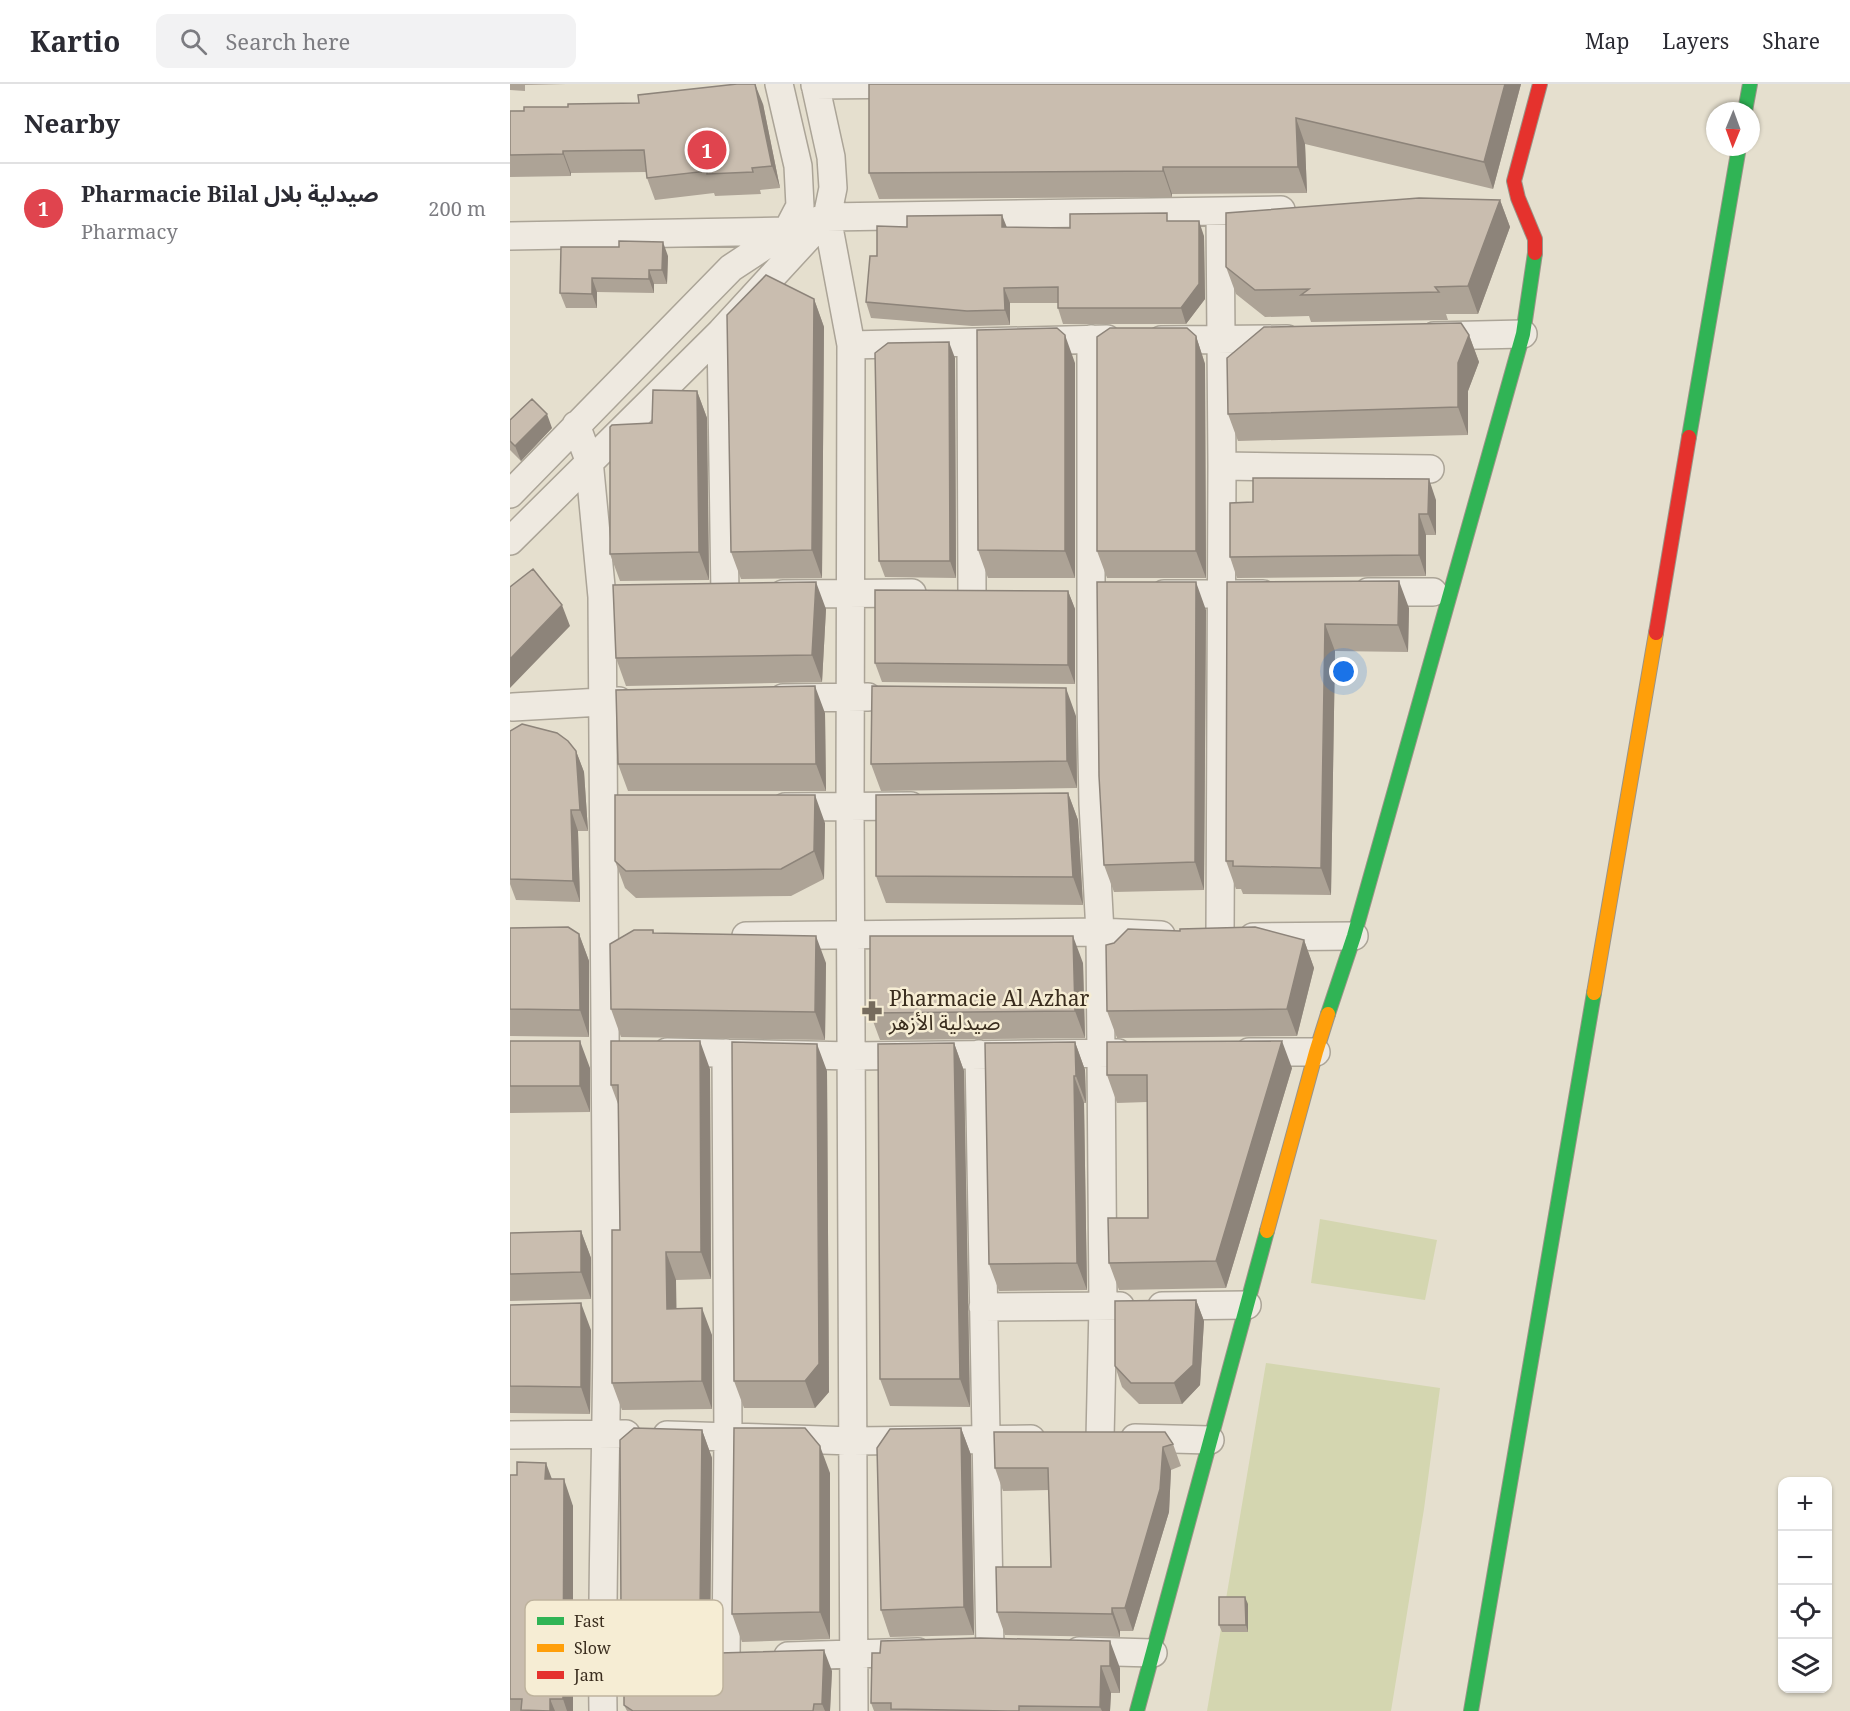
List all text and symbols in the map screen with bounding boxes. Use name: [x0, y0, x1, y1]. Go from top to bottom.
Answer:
search box: [156, 14, 576, 68]
text: Kartio: [30, 22, 120, 60]
icon: search: [177, 25, 210, 58]
text: Search here: [225, 26, 350, 56]
text: Map: [1585, 27, 1629, 55]
text: Layers: [1662, 27, 1729, 55]
text: Share: [1762, 27, 1820, 55]
north arrow: [1706, 102, 1760, 156]
text: Nearby: [24, 105, 120, 141]
pin: 1: [688, 128, 726, 172]
text: Pharmacie Bilal صيدلية بلال: [81, 178, 379, 208]
text: 1: [38, 195, 49, 222]
text: 200 m: [428, 195, 486, 222]
text: Pharmacy: [81, 218, 178, 245]
your location: [1329, 657, 1358, 686]
place label: Pharmacie Al Azhar صيدلية الأزهر: [888, 984, 1090, 1036]
pharmacy icon: Pharmacie Al Azhar صيدلية الأزهر: [860, 999, 884, 1023]
map controls: [1778, 1477, 1832, 1693]
button: +: [1778, 1477, 1832, 1531]
button: −: [1778, 1531, 1832, 1585]
button: locate: [1778, 1585, 1832, 1639]
legend: [525, 1600, 723, 1696]
text: Fast: [574, 1610, 605, 1632]
text: Slow: [574, 1637, 611, 1659]
button: layers: [1778, 1639, 1832, 1693]
text: Jam: [573, 1664, 604, 1686]

